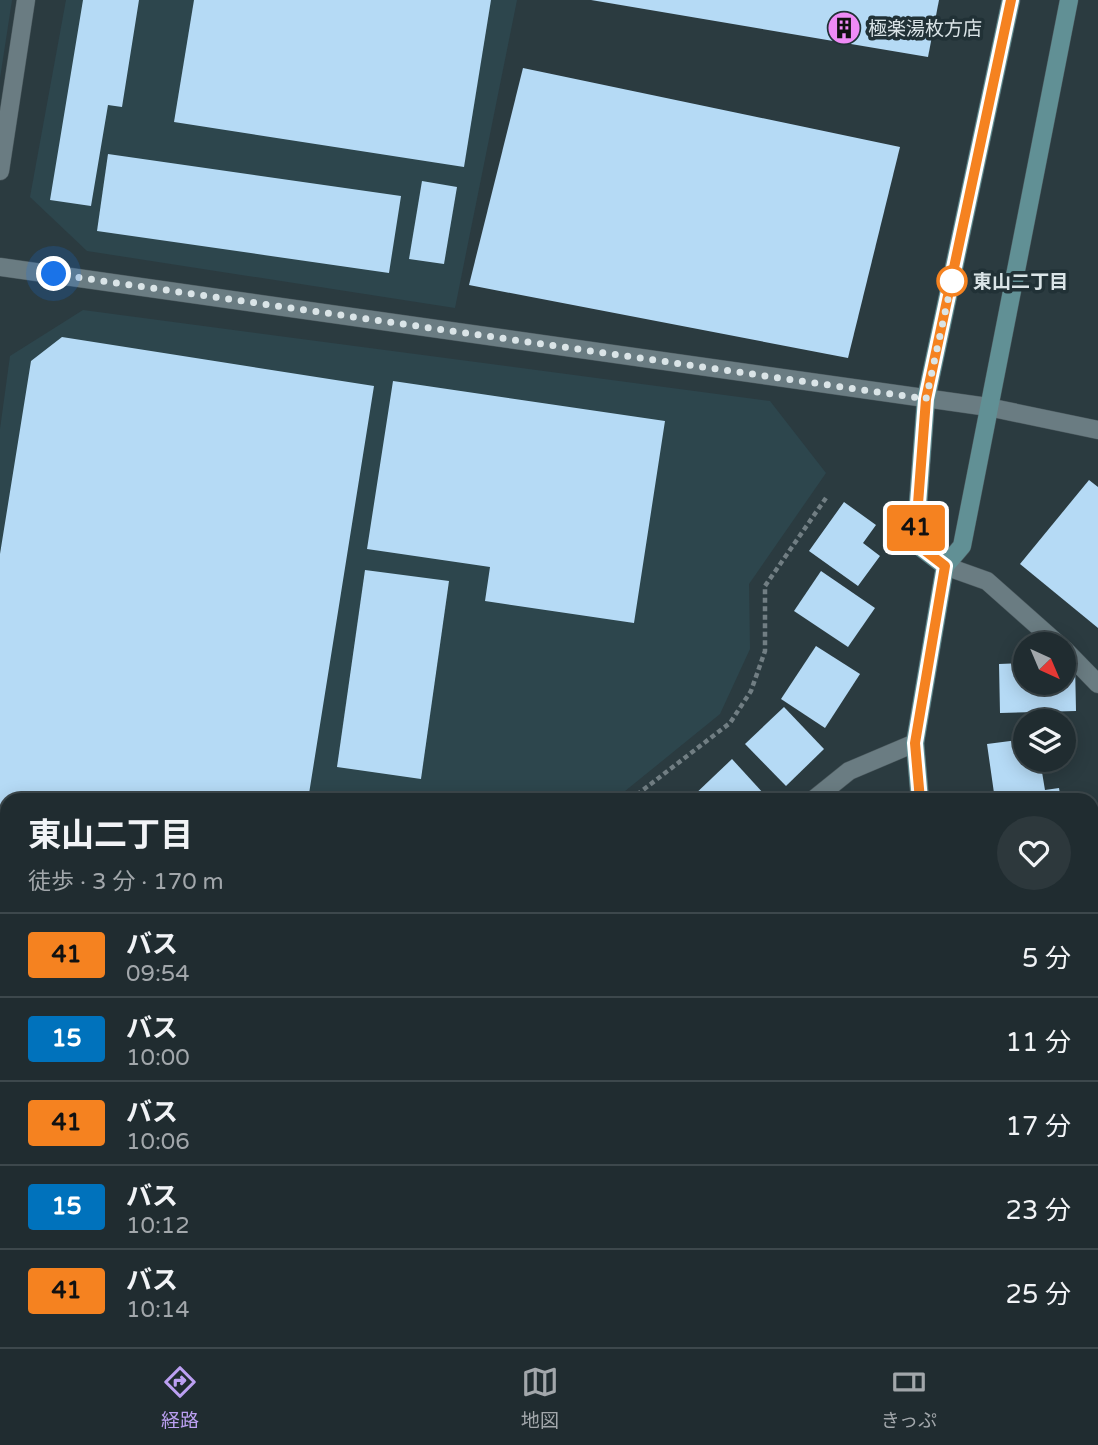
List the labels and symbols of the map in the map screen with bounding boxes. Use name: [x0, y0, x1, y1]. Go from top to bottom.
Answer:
building icon: 極楽湯枚方店: [825, 9, 863, 47]
place label: 極楽湯枚方店: [868, 18, 982, 40]
your location: [36, 256, 71, 291]
marker: 東山二丁目: [937, 266, 967, 296]
place label: 東山二丁目: [973, 271, 1068, 293]
line badge: 41: [884, 505, 948, 551]
north arrow: [1013, 632, 1076, 695]

